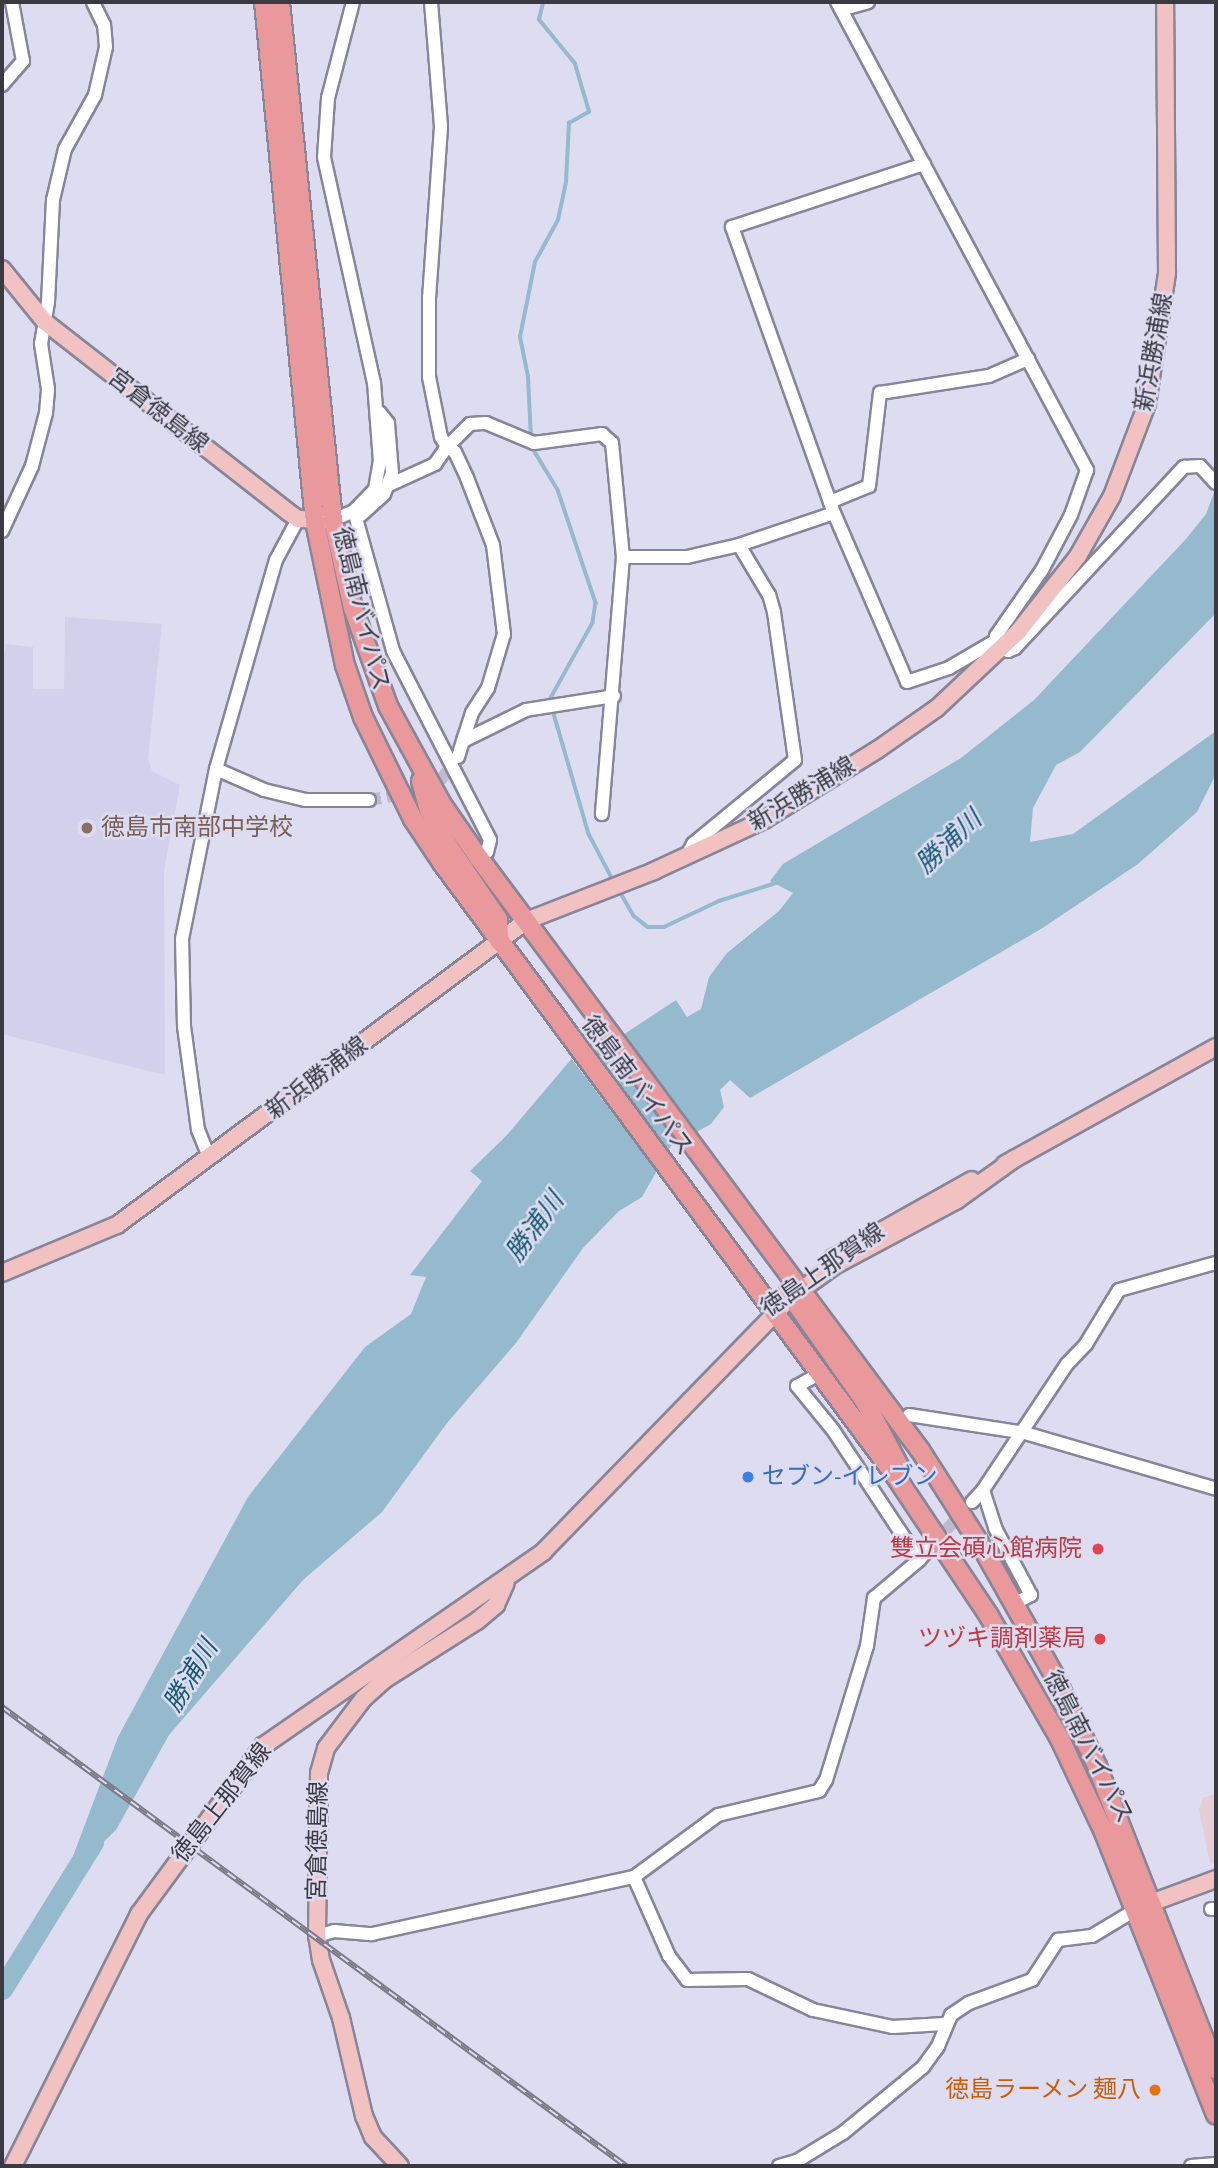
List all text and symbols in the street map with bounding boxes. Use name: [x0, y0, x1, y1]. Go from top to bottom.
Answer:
street label: 新浜勝浦線: [1129, 290, 1179, 414]
street label: 宮倉徳島線: [102, 363, 214, 459]
street label: 徳島南バイパス: [327, 524, 395, 694]
street label: 新浜勝浦線: [743, 751, 861, 837]
water label: 勝浦川: [910, 804, 988, 880]
place label: 徳島市南部中学校: [101, 814, 293, 842]
marker: 徳島市南部中学校: [79, 820, 95, 836]
street label: 徳島南バイパス: [575, 1010, 699, 1162]
street label: 新浜勝浦線: [260, 1030, 374, 1126]
water label: 勝浦川: [499, 1186, 571, 1268]
street label: 徳島上那賀線: [756, 1217, 890, 1323]
place label: セブン-イレブン: [762, 1463, 937, 1491]
marker: セブン-イレブン: [740, 1469, 756, 1485]
place label: 雙立会碩心館病院: [890, 1535, 1082, 1563]
marker: 雙立会碩心館病院: [1088, 1539, 1108, 1559]
place label: ツヅキ調剤薬局: [918, 1625, 1086, 1653]
marker: ツヅキ調剤薬局: [1092, 1631, 1108, 1647]
water label: 勝浦川: [158, 1635, 224, 1717]
street label: 徳島南バイパス: [1037, 1666, 1139, 1828]
street label: 徳島上那賀線: [166, 1737, 278, 1869]
street label: 宮倉徳島線: [303, 1781, 333, 1901]
place label: 徳島ラーメン 麺八: [944, 2076, 1141, 2104]
marker: 徳島ラーメン 麺八: [1147, 2082, 1163, 2098]

